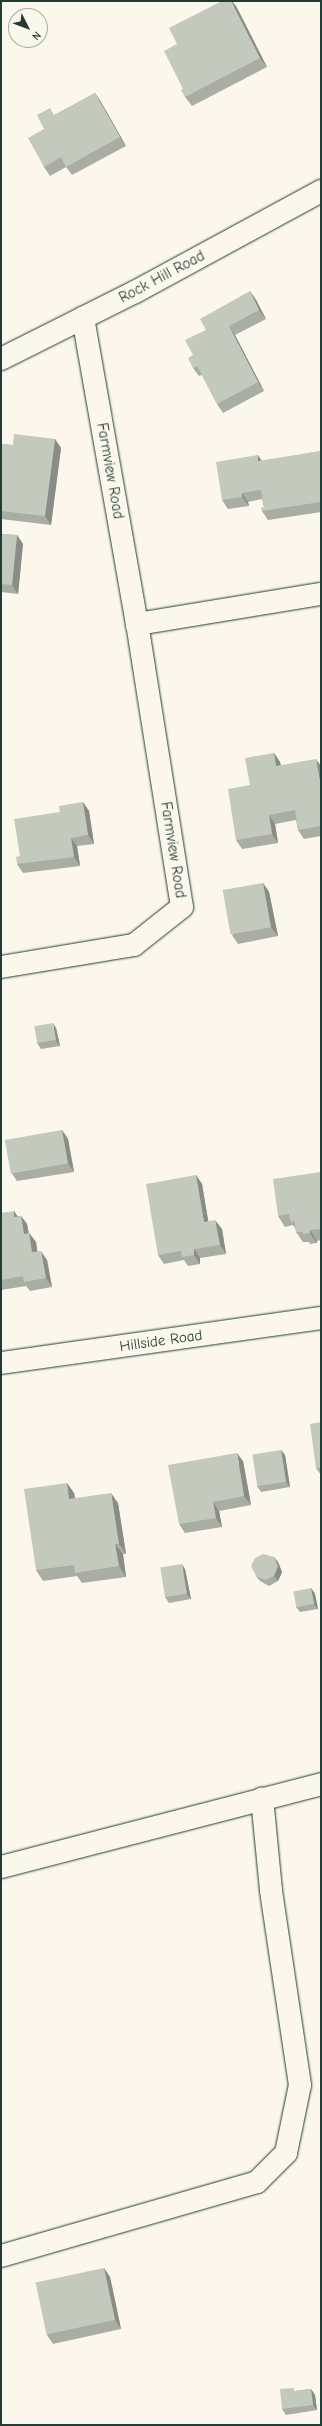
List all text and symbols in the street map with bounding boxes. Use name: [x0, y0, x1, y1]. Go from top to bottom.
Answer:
north arrow: [8, 8, 48, 48]
text: N: [29, 29, 44, 43]
street label: Rock Hill Road: [116, 247, 208, 307]
street label: Farmview Road: [93, 421, 127, 521]
street label: Farmview Road: [156, 800, 190, 900]
street label: Hillside Road: [118, 1326, 204, 1356]

